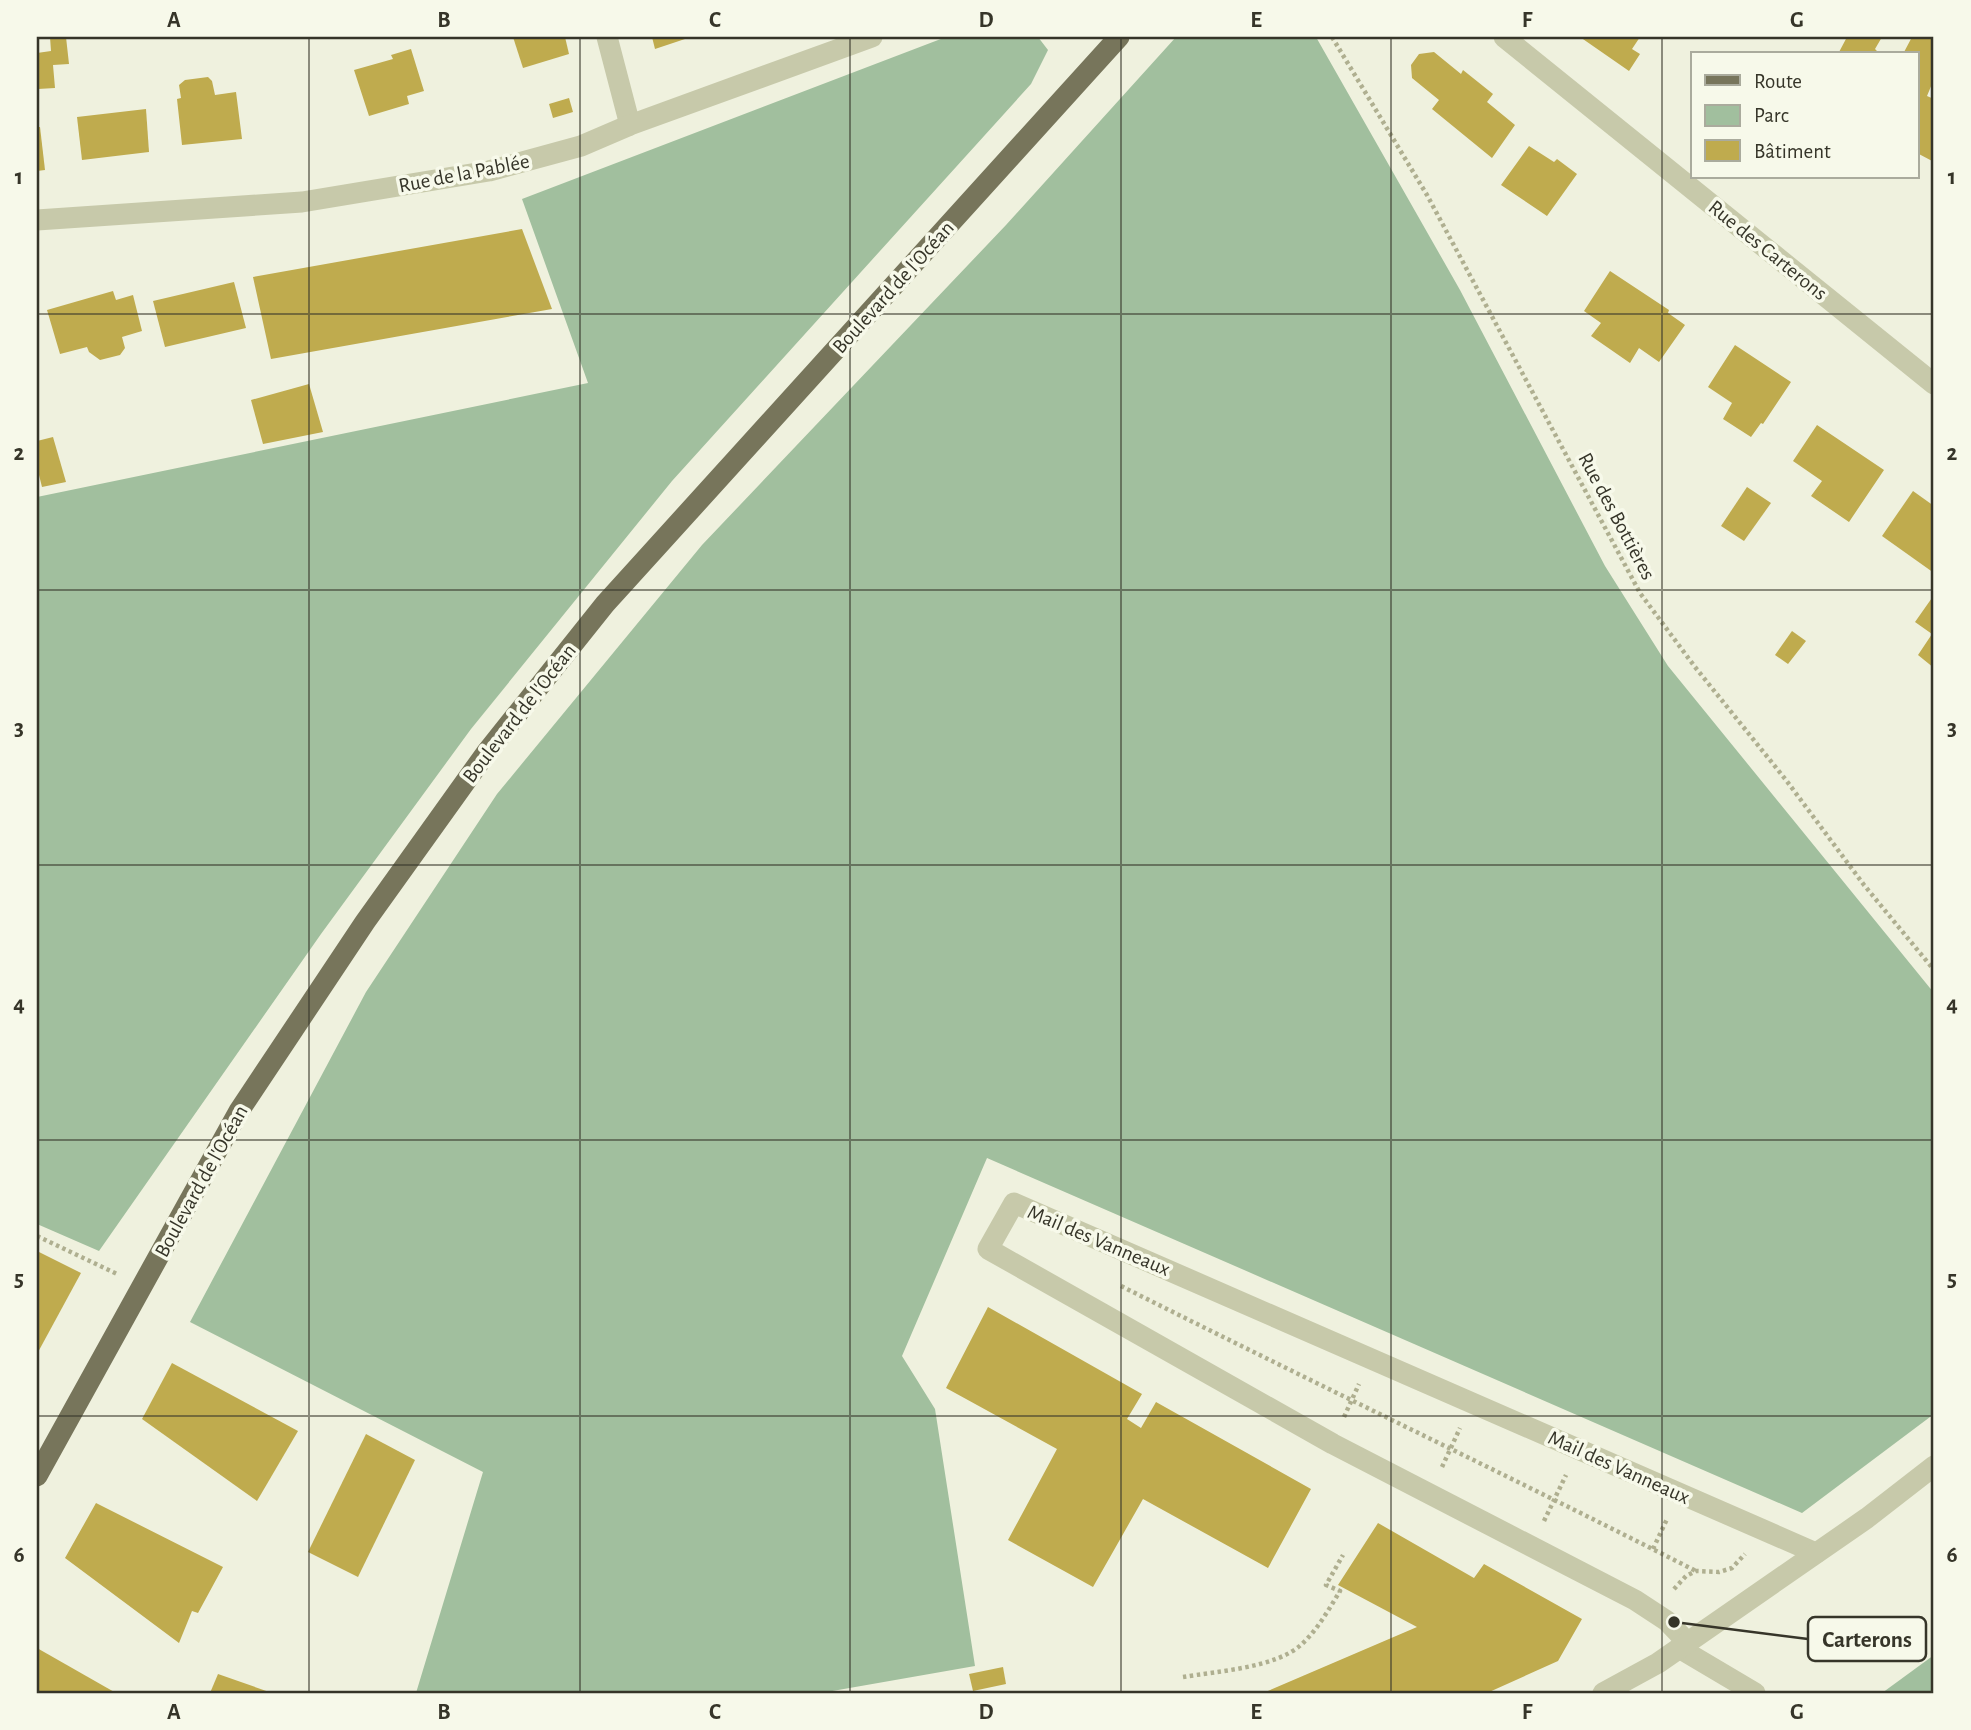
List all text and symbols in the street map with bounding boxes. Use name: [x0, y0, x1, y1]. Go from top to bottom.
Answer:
text: A: [167, 9, 181, 32]
text: B: [437, 9, 451, 32]
text: C: [709, 9, 721, 32]
text: D: [978, 9, 994, 32]
text: E: [1250, 9, 1262, 32]
text: F: [1522, 9, 1533, 32]
text: G: [1790, 9, 1804, 32]
legend: [1691, 52, 1918, 178]
text: Route: [1754, 71, 1802, 92]
text: Parc: [1754, 105, 1789, 126]
text: Bâtiment: [1754, 141, 1831, 162]
street label: Rue de la Pablée: [397, 151, 531, 196]
text: 1: [15, 166, 23, 189]
text: 1: [1948, 166, 1956, 189]
street label: Rue des Carterons: [1704, 196, 1831, 304]
street label: Boulevard de l'Océan: [829, 217, 958, 357]
text: 2: [14, 442, 25, 465]
text: 2: [1947, 442, 1958, 465]
street label: Rue des Bottières: [1574, 449, 1659, 583]
street label: Boulevard de l'Océan: [459, 640, 580, 787]
text: 3: [14, 717, 24, 740]
text: 3: [1947, 717, 1957, 740]
text: 4: [13, 993, 25, 1016]
text: 4: [1946, 993, 1958, 1016]
street label: Boulevard de l'Océan: [151, 1102, 252, 1261]
street label: Mail des Vanneaux: [1025, 1201, 1173, 1280]
text: 5: [14, 1268, 24, 1291]
text: 5: [1947, 1268, 1957, 1291]
street label: Mail des Vanneaux: [1545, 1427, 1693, 1508]
text: 6: [13, 1544, 25, 1567]
text: 6: [1946, 1544, 1958, 1567]
callout: Carterons: [1808, 1617, 1926, 1661]
text: Carterons: [1822, 1629, 1912, 1652]
text: A: [167, 1701, 181, 1724]
text: B: [437, 1701, 451, 1724]
text: C: [709, 1701, 721, 1724]
text: D: [978, 1701, 994, 1724]
text: E: [1250, 1701, 1262, 1724]
text: F: [1522, 1701, 1533, 1724]
text: G: [1790, 1701, 1804, 1724]

